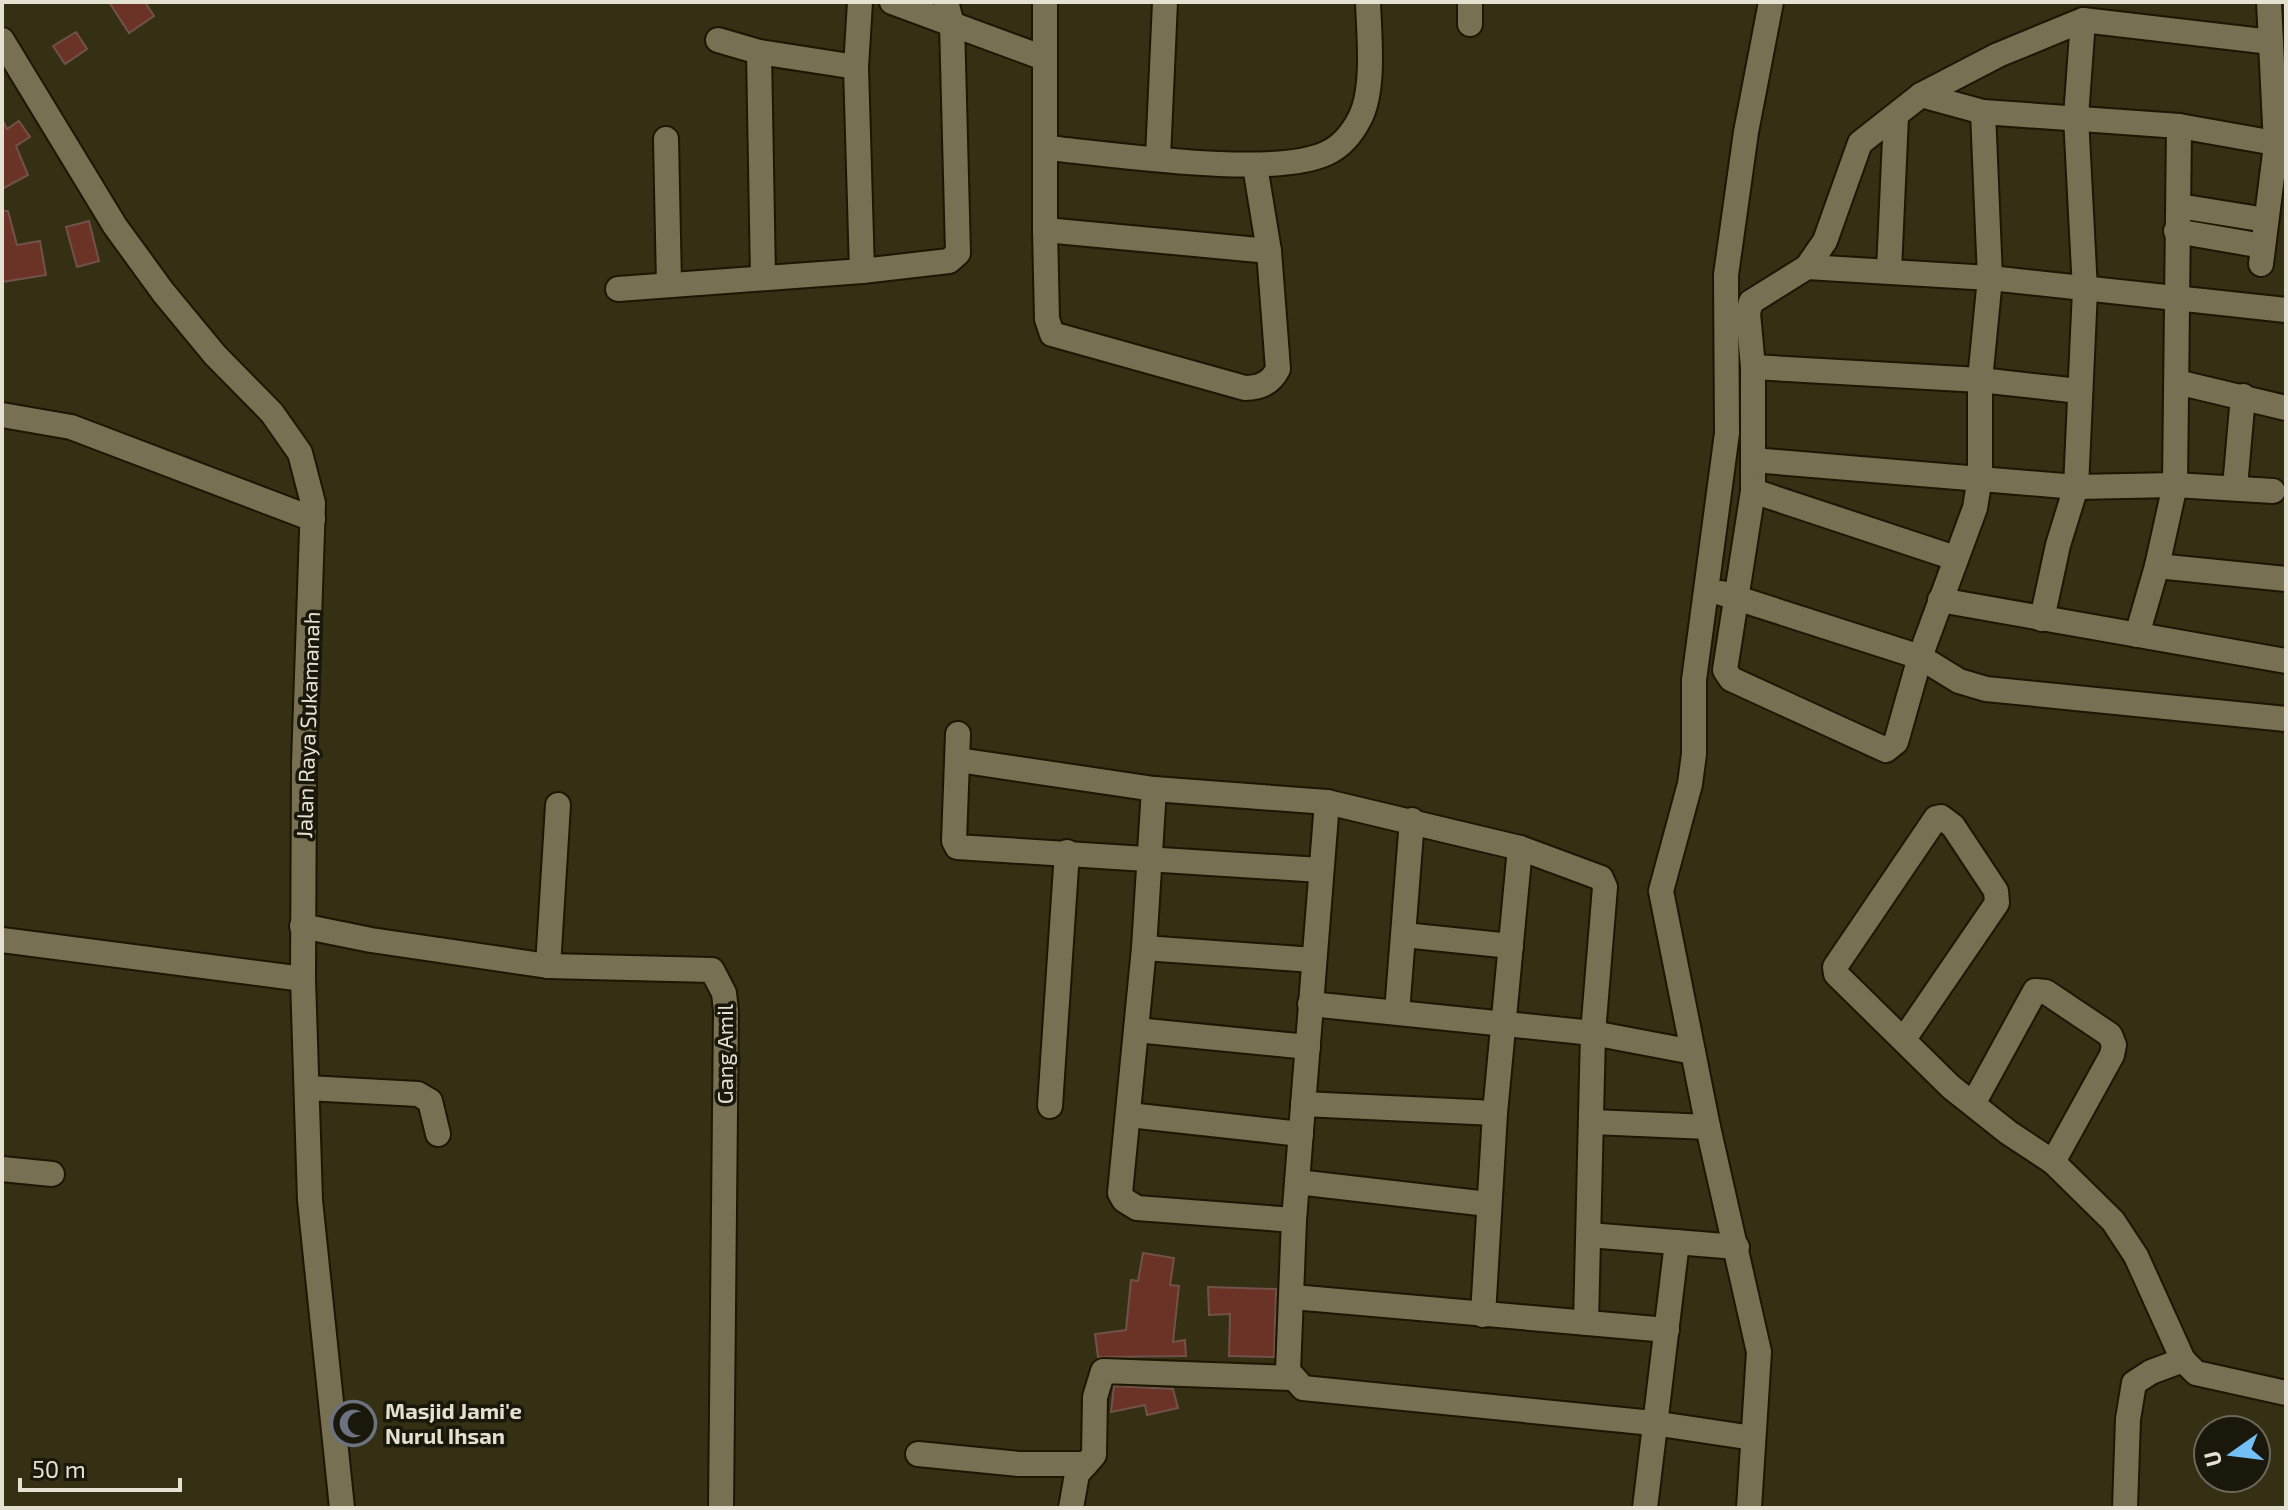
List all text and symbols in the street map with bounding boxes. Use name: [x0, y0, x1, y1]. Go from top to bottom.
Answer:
street label: Jalan Raya Sukamanah: [290, 611, 324, 839]
street label: Gang Amil: [711, 1003, 737, 1104]
place label: Masjid Jami'e Nurul Ihsan: [385, 1397, 522, 1448]
mosque icon: Masjid Jami'e Nurul Ihsan: [330, 1399, 378, 1447]
north arrow: [2192, 1414, 2272, 1494]
scale bar: [20, 1442, 180, 1492]
text: U: [2197, 1449, 2226, 1470]
text: 50 m: [32, 1454, 86, 1483]

